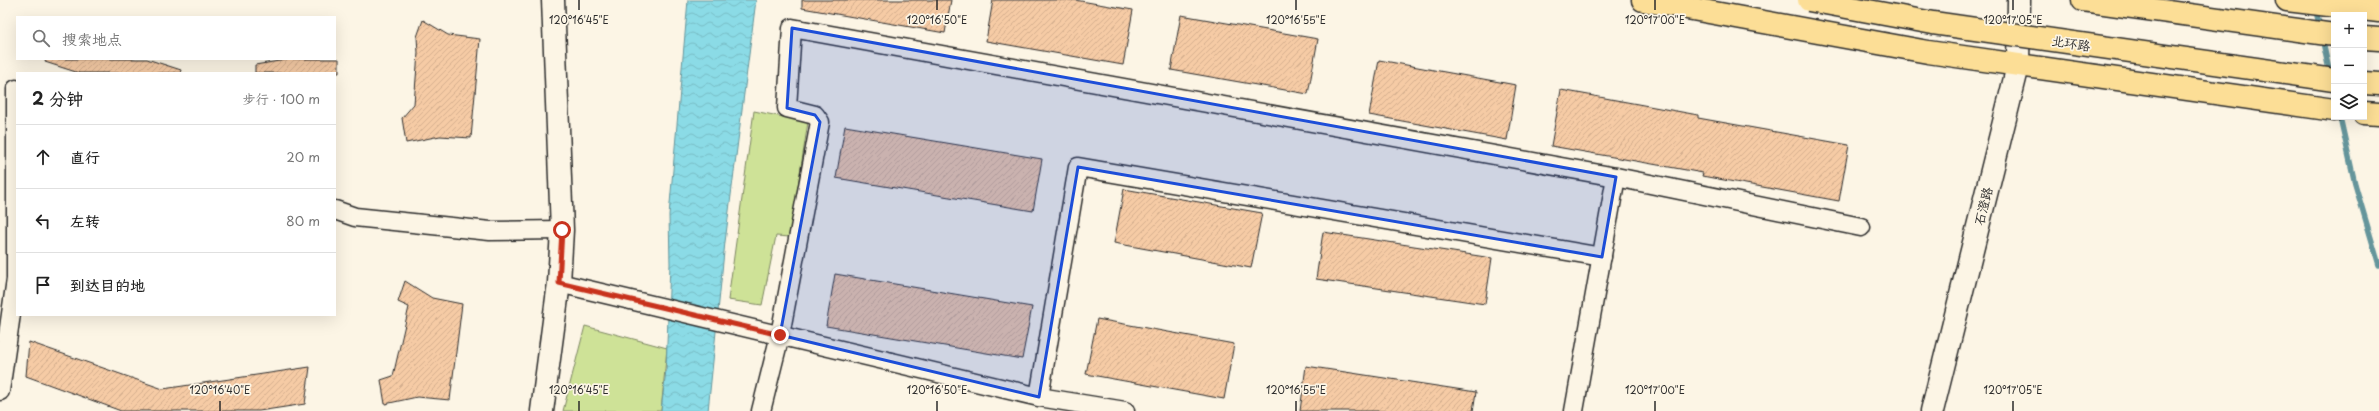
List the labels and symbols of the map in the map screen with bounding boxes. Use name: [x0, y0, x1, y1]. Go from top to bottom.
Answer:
text: 120°16'45"E: [549, 12, 609, 27]
text: 120°16'50"E: [907, 12, 967, 27]
text: 120°16'55"E: [1266, 12, 1326, 27]
text: 120°17'00"E: [1625, 12, 1685, 27]
text: 120°17'05"E: [1983, 12, 2043, 27]
street label: 北环路: [2050, 30, 2092, 55]
street label: 石澄路: [1969, 185, 1996, 227]
route start: [553, 221, 571, 239]
route end: [771, 326, 789, 344]
text: 120°16'40"E: [190, 382, 250, 397]
text: 120°16'45"E: [549, 382, 609, 397]
text: 120°16'50"E: [907, 382, 967, 397]
text: 120°16'55"E: [1266, 382, 1326, 397]
text: 120°17'00"E: [1625, 382, 1685, 397]
text: 120°17'05"E: [1983, 382, 2043, 397]

